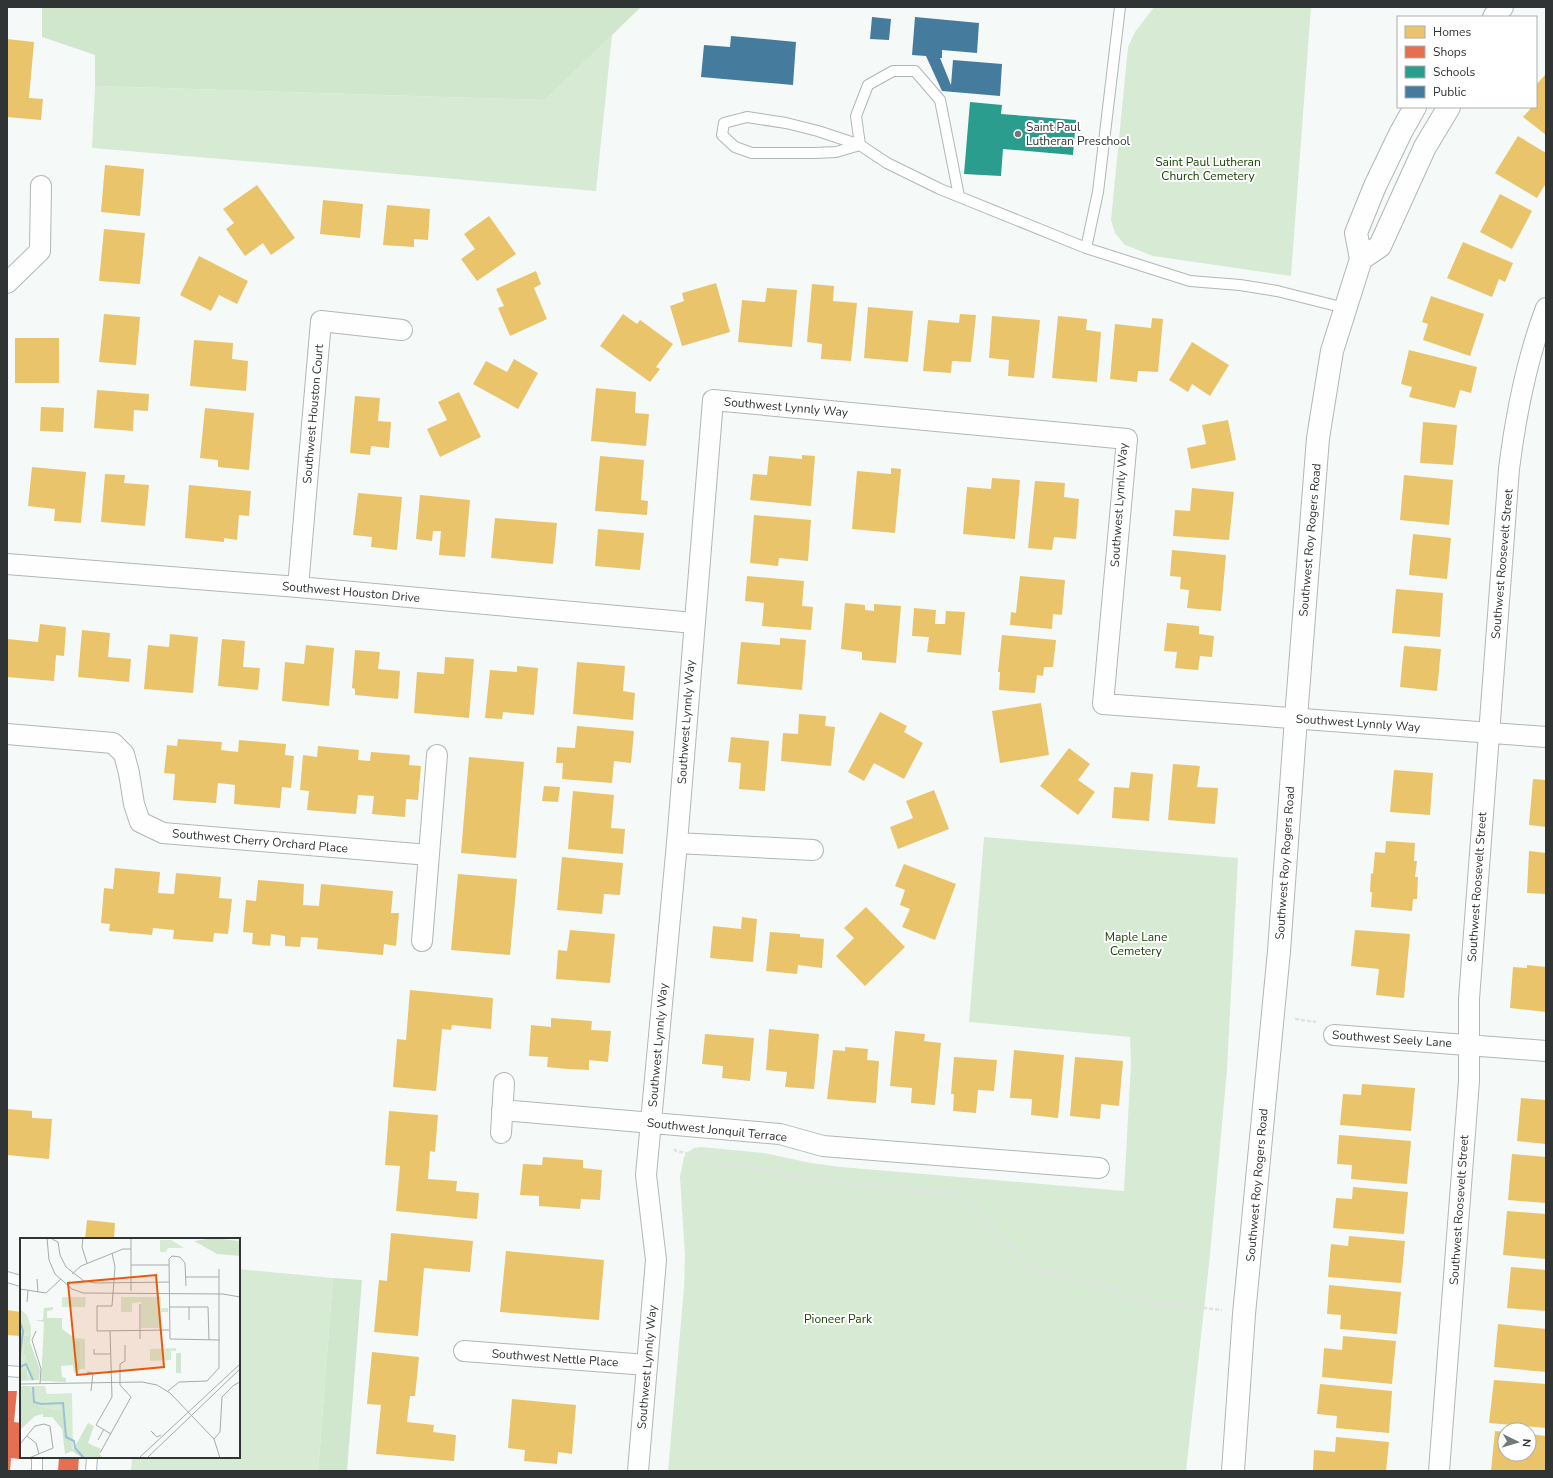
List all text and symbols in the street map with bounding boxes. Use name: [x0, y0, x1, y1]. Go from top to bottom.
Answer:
legend: [1397, 16, 1537, 108]
text: Homes: [1433, 24, 1471, 40]
text: Shops: [1433, 44, 1467, 60]
text: Schools: [1433, 64, 1476, 80]
text: Public: [1433, 84, 1467, 100]
place label: Saint Paul Lutheran Preschool: [1026, 119, 1131, 149]
marker: Saint Paul Lutheran Preschool: [1013, 129, 1023, 139]
park label: Saint Paul Lutheran Church Cemetery: [1155, 154, 1261, 184]
street label: Southwest Houston Court: [299, 343, 327, 484]
street label: Southwest Lynnly Way: [723, 394, 850, 420]
street label: Southwest Lynnly Way: [1107, 441, 1131, 568]
street label: Southwest Roy Rogers Road: [1295, 463, 1325, 617]
street label: Southwest Roosevelt Street: [1487, 488, 1517, 640]
street label: Southwest Houston Drive: [281, 578, 421, 606]
street label: Southwest Lynnly Way: [674, 658, 698, 785]
street label: Southwest Lynnly Way: [1295, 711, 1422, 735]
street label: Southwest Roy Rogers Road: [1272, 786, 1298, 940]
street label: Southwest Roosevelt Street: [1464, 811, 1490, 963]
street label: Southwest Cherry Orchard Place: [171, 825, 349, 857]
park label: Maple Lane Cemetery: [1105, 929, 1167, 959]
street label: Southwest Lynnly Way: [645, 981, 671, 1108]
street label: Southwest Seely Lane: [1332, 1027, 1452, 1051]
street label: Southwest Roy Rogers Road: [1242, 1108, 1272, 1262]
street label: Southwest Jonquil Terrace: [646, 1115, 788, 1145]
street label: Southwest Roosevelt Street: [1446, 1134, 1472, 1286]
inset map: [20, 1238, 240, 1458]
street label: Southwest Lynnly Way: [634, 1303, 660, 1430]
park label: Pioneer Park: [804, 1311, 873, 1327]
street label: Southwest Nettle Place: [491, 1346, 619, 1370]
north arrow: [1497, 1422, 1537, 1462]
text: N: [1519, 1438, 1534, 1448]

